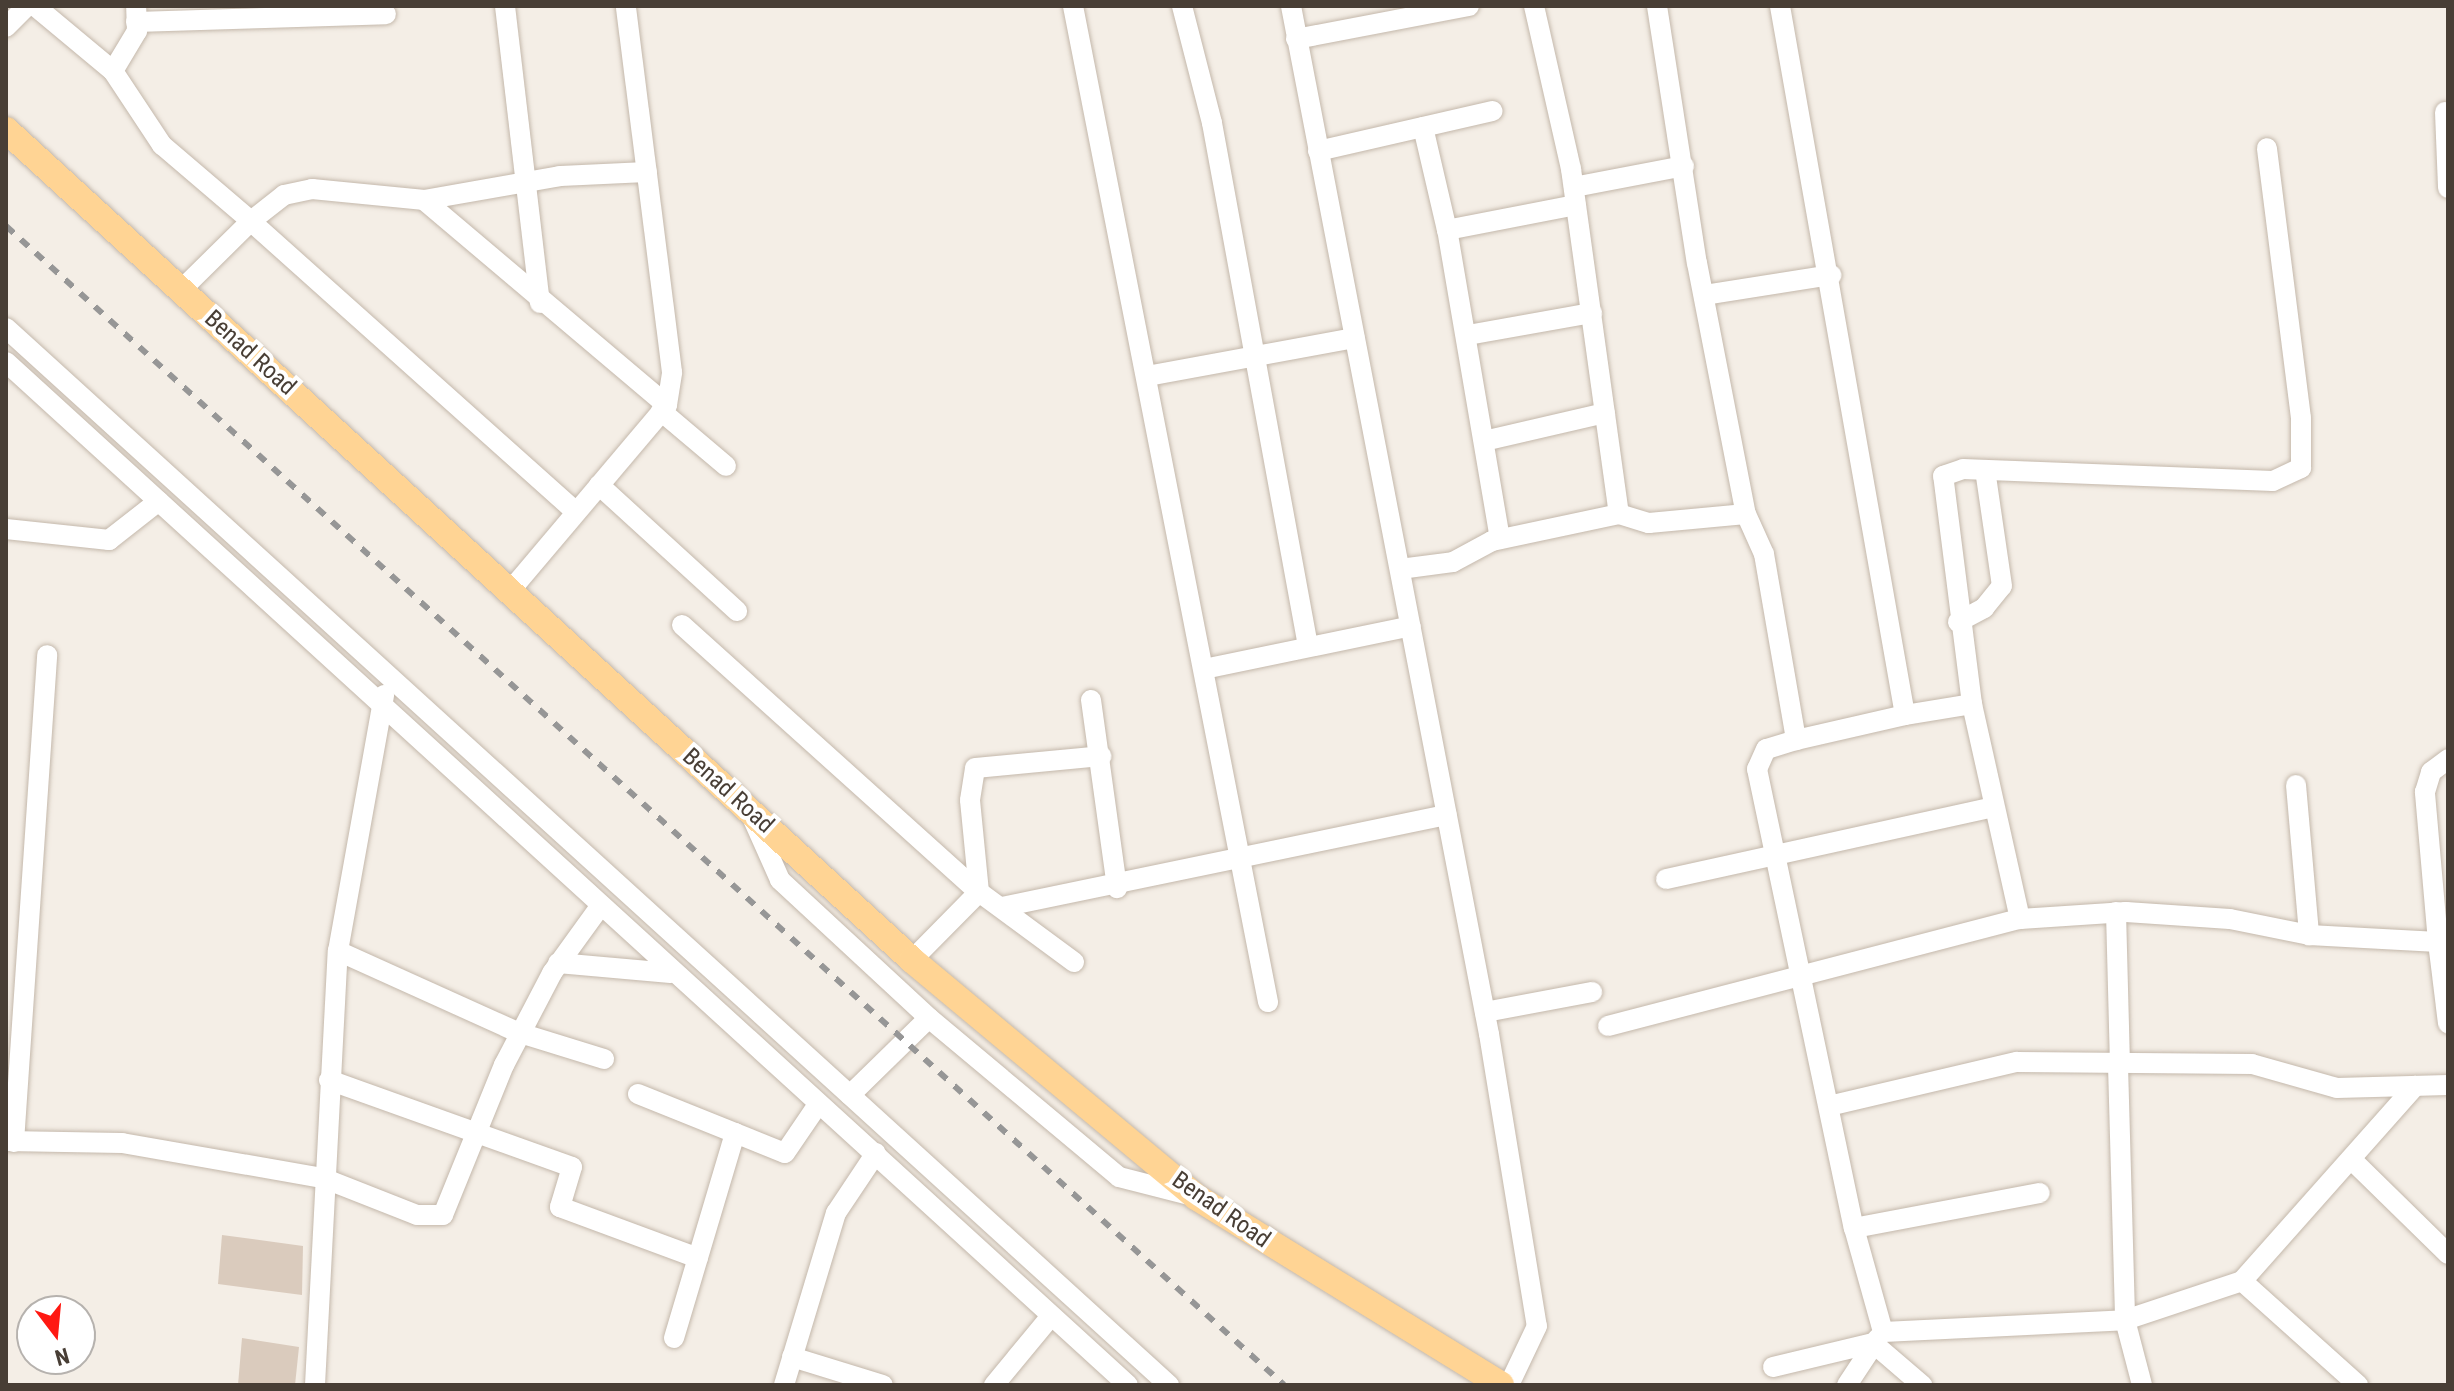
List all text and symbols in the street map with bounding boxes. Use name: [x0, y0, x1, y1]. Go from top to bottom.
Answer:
street label: Benad Road: [198, 304, 302, 402]
street label: Benad Road: [676, 742, 780, 840]
street label: Benad Road: [1166, 1166, 1276, 1254]
north arrow: [16, 1295, 96, 1375]
text: N: [52, 1343, 72, 1371]

